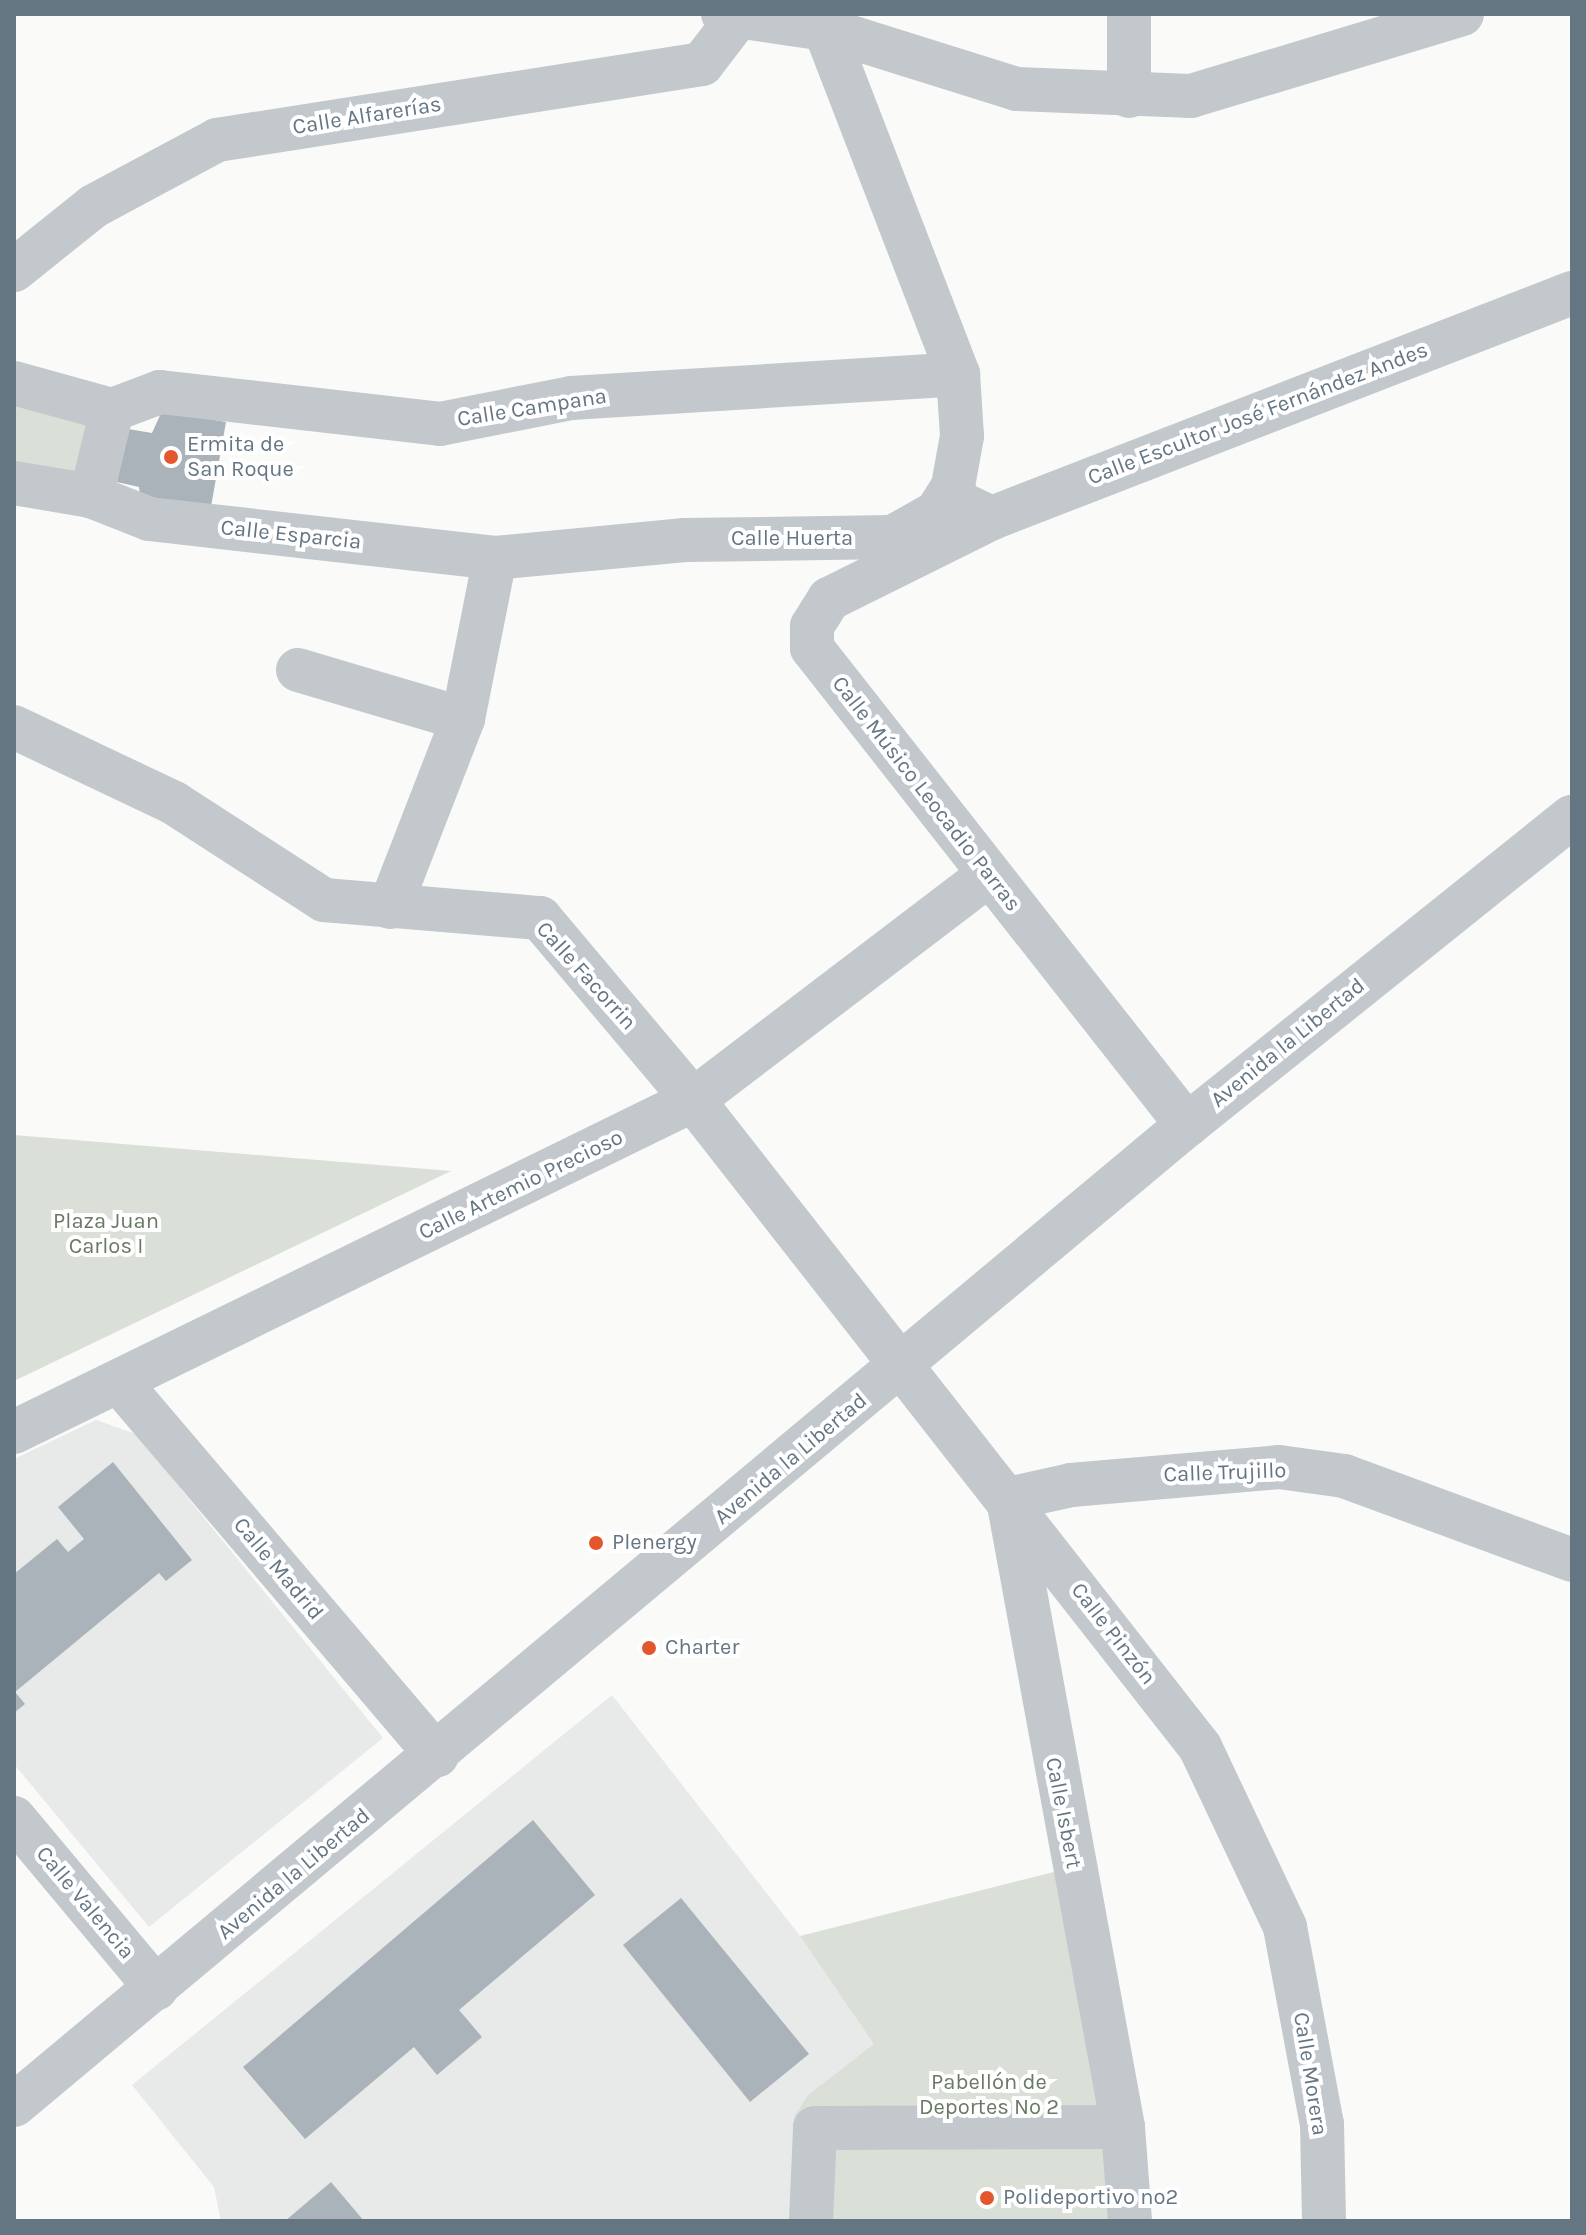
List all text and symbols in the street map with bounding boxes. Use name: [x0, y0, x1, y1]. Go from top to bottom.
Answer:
street label: Calle Alfarerías: [291, 91, 443, 141]
street label: Calle Escultor José Fernández Andes: [1084, 337, 1432, 491]
street label: Calle Campana: [455, 383, 609, 433]
place label: Ermita de San Roque: [187, 431, 294, 482]
marker: Ermita de San Roque: [162, 448, 180, 466]
street label: Calle Esparcia: [219, 514, 363, 556]
street label: Calle Huerta: [731, 526, 853, 552]
street label: Calle Músico Leocadio Parras: [826, 671, 1026, 917]
street label: Calle Facorrin: [530, 916, 642, 1036]
street label: Avenida la Libertad: [1206, 973, 1370, 1113]
street label: Calle Artemio Precioso: [415, 1124, 627, 1246]
park label: Plaza Juan Carlos I: [53, 1208, 159, 1260]
street label: Avenida la Libertad: [709, 1388, 873, 1530]
street label: Calle Trujillo: [1163, 1458, 1287, 1488]
street label: Calle Madrid: [227, 1512, 329, 1626]
place label: Plenergy: [612, 1530, 697, 1556]
marker: Plenergy: [587, 1534, 605, 1552]
street label: Calle Pinzón: [1065, 1578, 1161, 1690]
place label: Charter: [665, 1635, 739, 1661]
marker: Charter: [640, 1639, 658, 1657]
street label: Calle Isbert: [1039, 1755, 1087, 1871]
street label: Avenida la Libertad: [212, 1803, 376, 1945]
street label: Calle Valencia: [30, 1841, 140, 1965]
street label: Calle Morera: [1287, 2010, 1333, 2138]
park label: Pabellón de Deportes Nº 2: [919, 2069, 1059, 2120]
place label: Polideportivo nº2: [1003, 2185, 1178, 2211]
marker: Polideportivo nº2: [978, 2189, 996, 2207]

